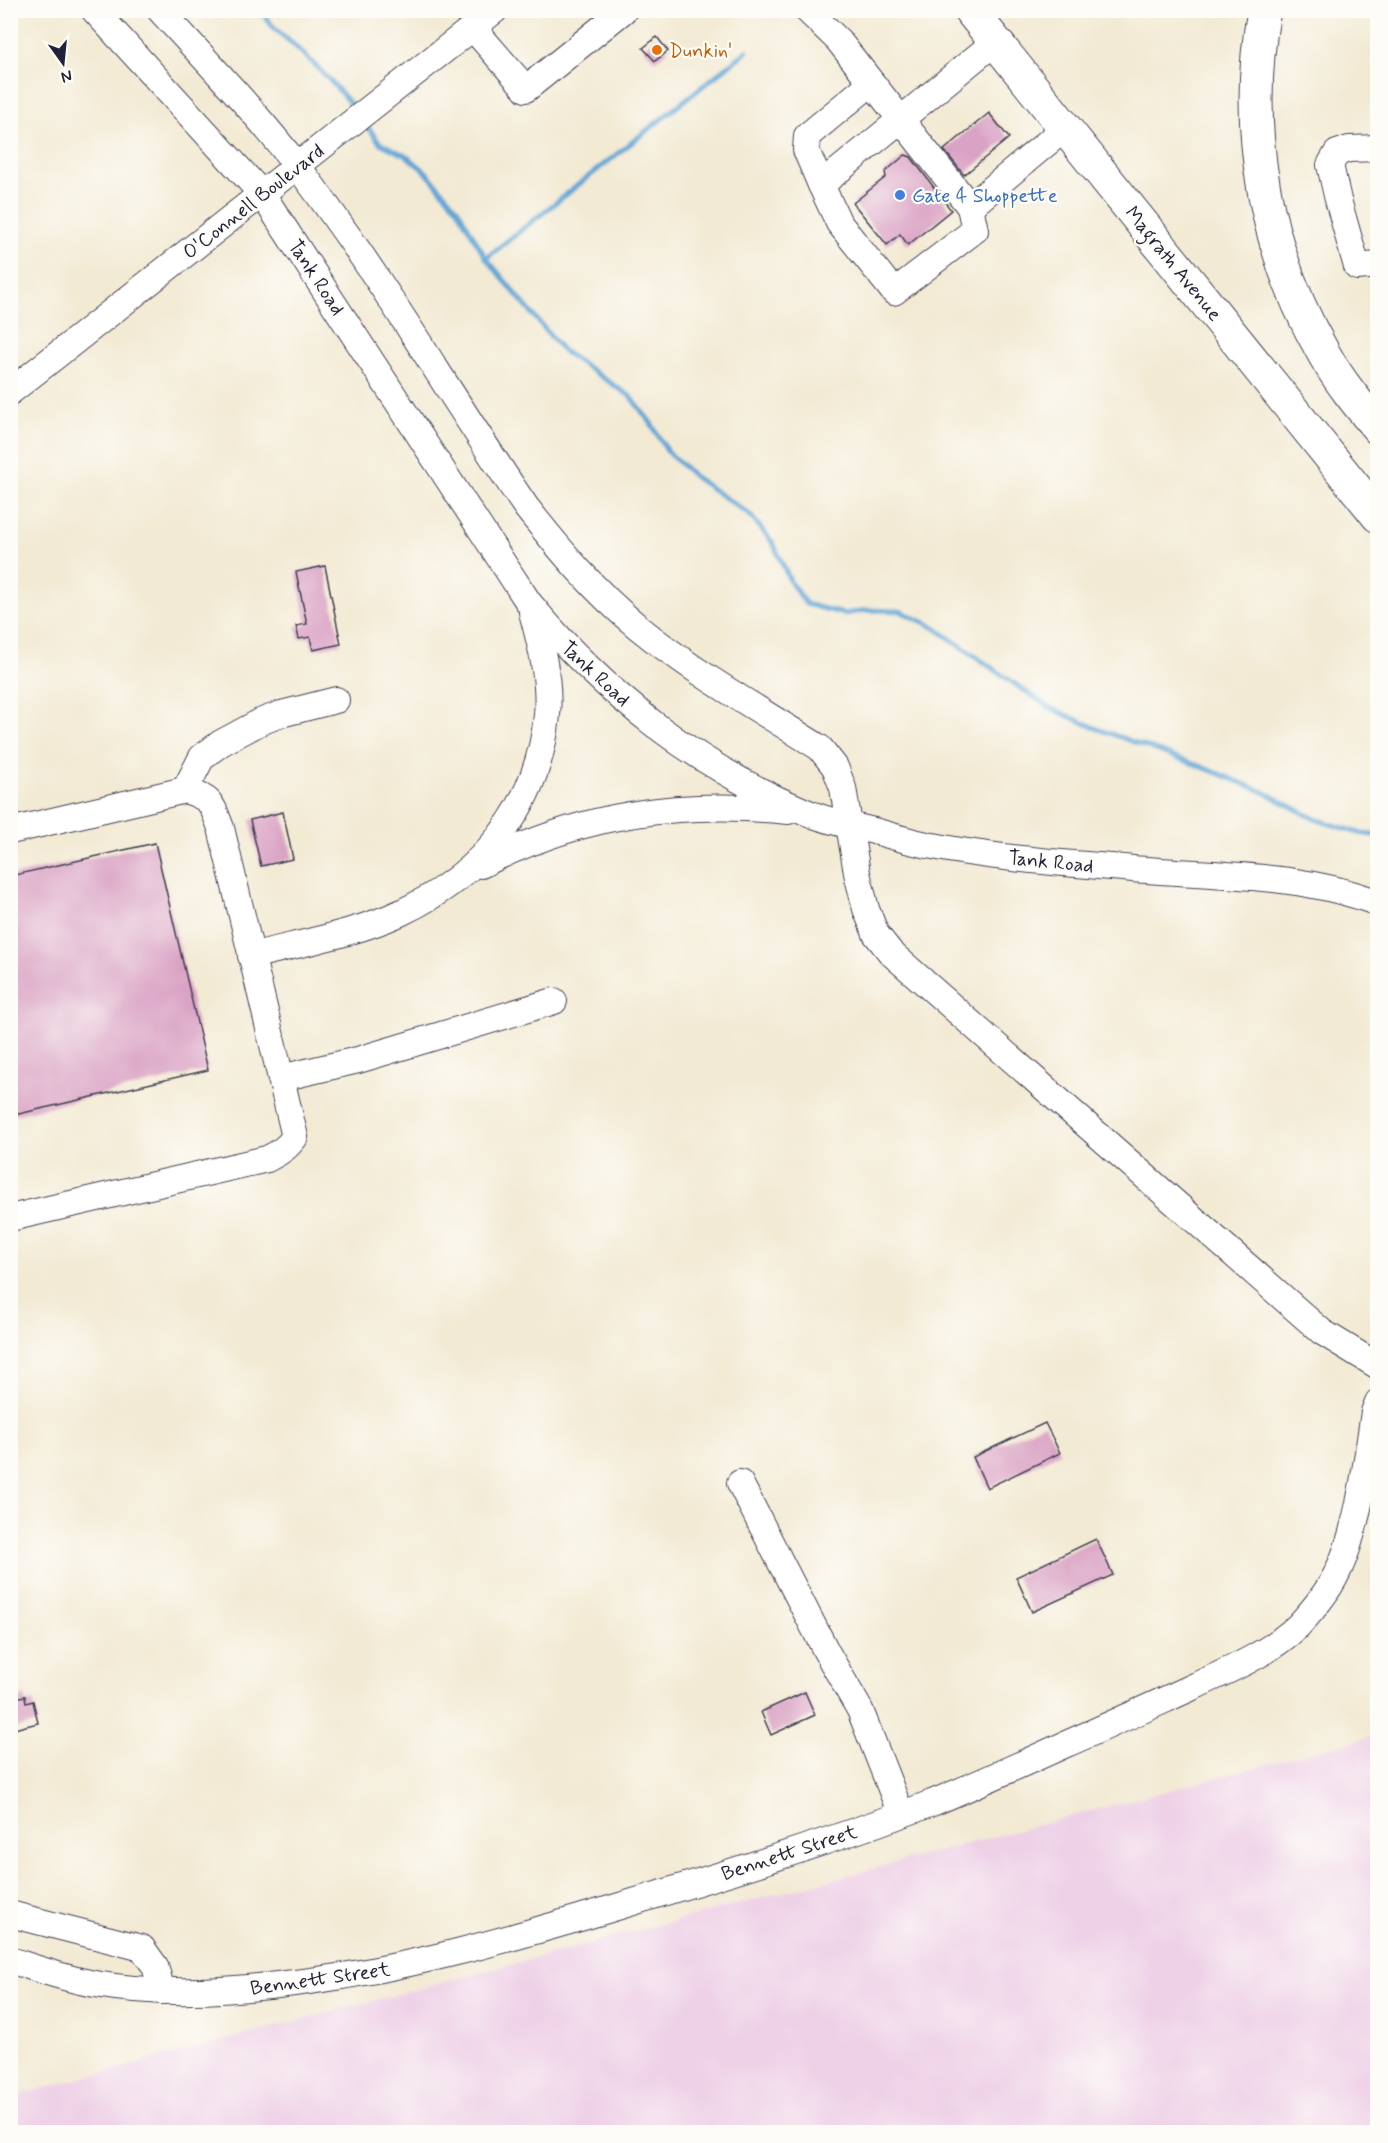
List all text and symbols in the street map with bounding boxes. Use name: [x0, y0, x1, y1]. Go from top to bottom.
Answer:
north arrow: [33, 33, 93, 93]
place label: Dunkin': [669, 38, 732, 65]
marker: Dunkin': [650, 43, 664, 57]
text: N: [59, 65, 74, 88]
street label: O'Connell Boulevard: [177, 138, 330, 266]
place label: Gate 4 Shoppette: [912, 183, 1058, 210]
marker: Gate 4 Shoppette: [893, 188, 907, 202]
street label: Magrath Avenue: [1117, 201, 1228, 328]
street label: Tank Road: [281, 235, 350, 321]
street label: Tank Road: [554, 635, 636, 713]
street label: Tank Road: [1007, 845, 1095, 880]
street label: Bennett Street: [718, 1819, 861, 1888]
street label: Bennett Street: [248, 1956, 392, 2003]

